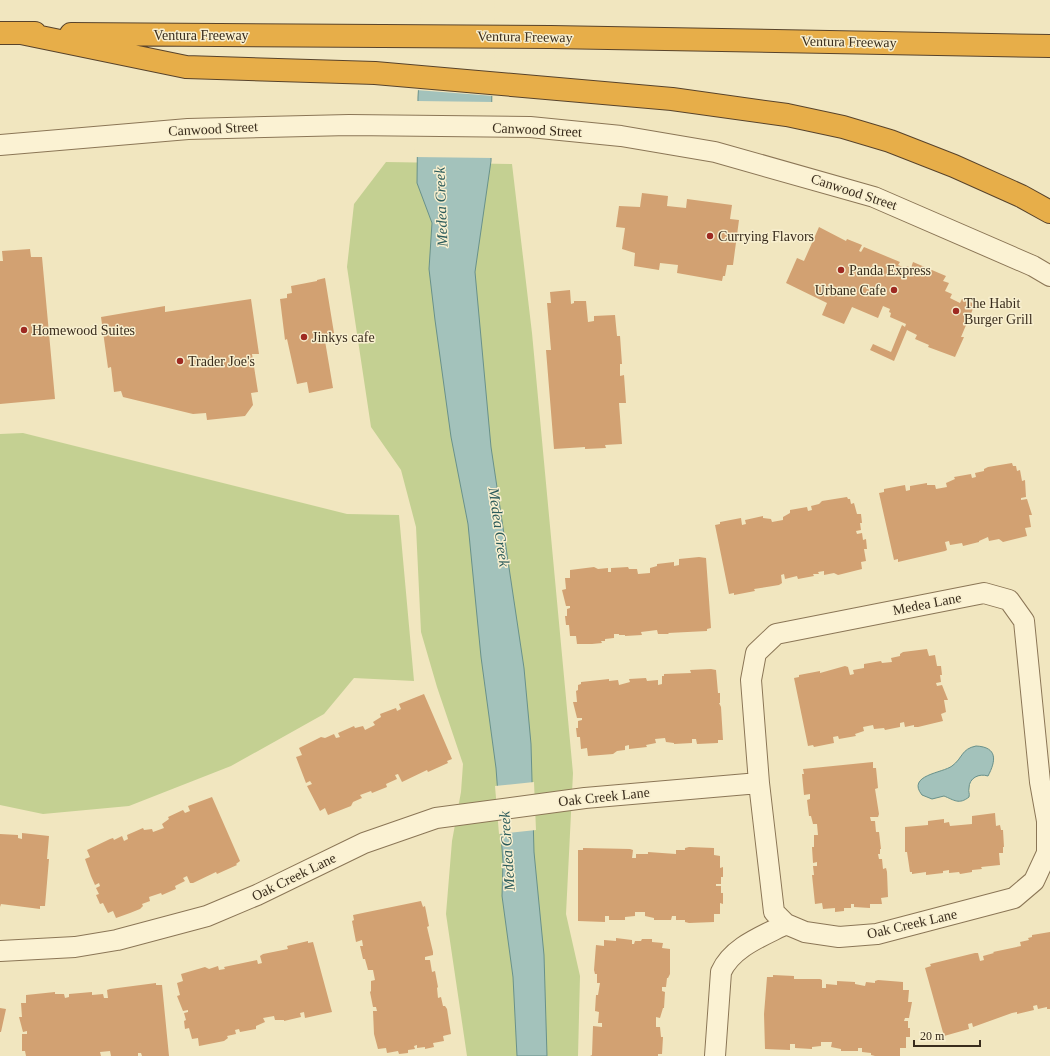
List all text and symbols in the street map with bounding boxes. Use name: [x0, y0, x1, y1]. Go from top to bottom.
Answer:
street label: Ventura Freeway: [153, 28, 249, 43]
street label: Ventura Freeway: [477, 29, 573, 45]
street label: Ventura Freeway: [801, 34, 897, 50]
street label: Canwood Street: [168, 119, 258, 139]
street label: Canwood Street: [492, 120, 582, 140]
water label: Medea Creek: [432, 166, 450, 248]
street label: Canwood Street: [809, 171, 899, 213]
place label: Currying Flavors: [718, 229, 814, 244]
marker: Currying Flavors: [705, 231, 715, 241]
place label: Panda Express: [849, 263, 931, 278]
marker: Panda Express: [836, 265, 846, 275]
place label: Urbane Cafe: [815, 283, 886, 298]
marker: Urbane Cafe: [889, 285, 899, 295]
place label: The Habit Burger Grill: [964, 296, 1033, 327]
marker: The Habit Burger Grill: [951, 306, 961, 316]
place label: Homewood Suites: [32, 323, 135, 338]
marker: Homewood Suites: [19, 325, 29, 335]
place label: Jinkys cafe: [312, 330, 375, 345]
marker: Jinkys cafe: [299, 332, 309, 342]
place label: Trader Joe's: [188, 354, 255, 369]
marker: Trader Joe's: [175, 356, 185, 366]
water label: Medea Creek: [485, 485, 513, 568]
street label: Medea Lane: [891, 590, 963, 618]
street label: Oak Creek Lane: [558, 785, 650, 809]
water label: Medea Creek: [496, 810, 518, 892]
street label: Oak Creek Lane: [249, 850, 339, 904]
street label: Oak Creek Lane: [866, 906, 958, 942]
scale bar: [914, 1022, 980, 1048]
text: 20 m: [920, 1029, 945, 1043]

